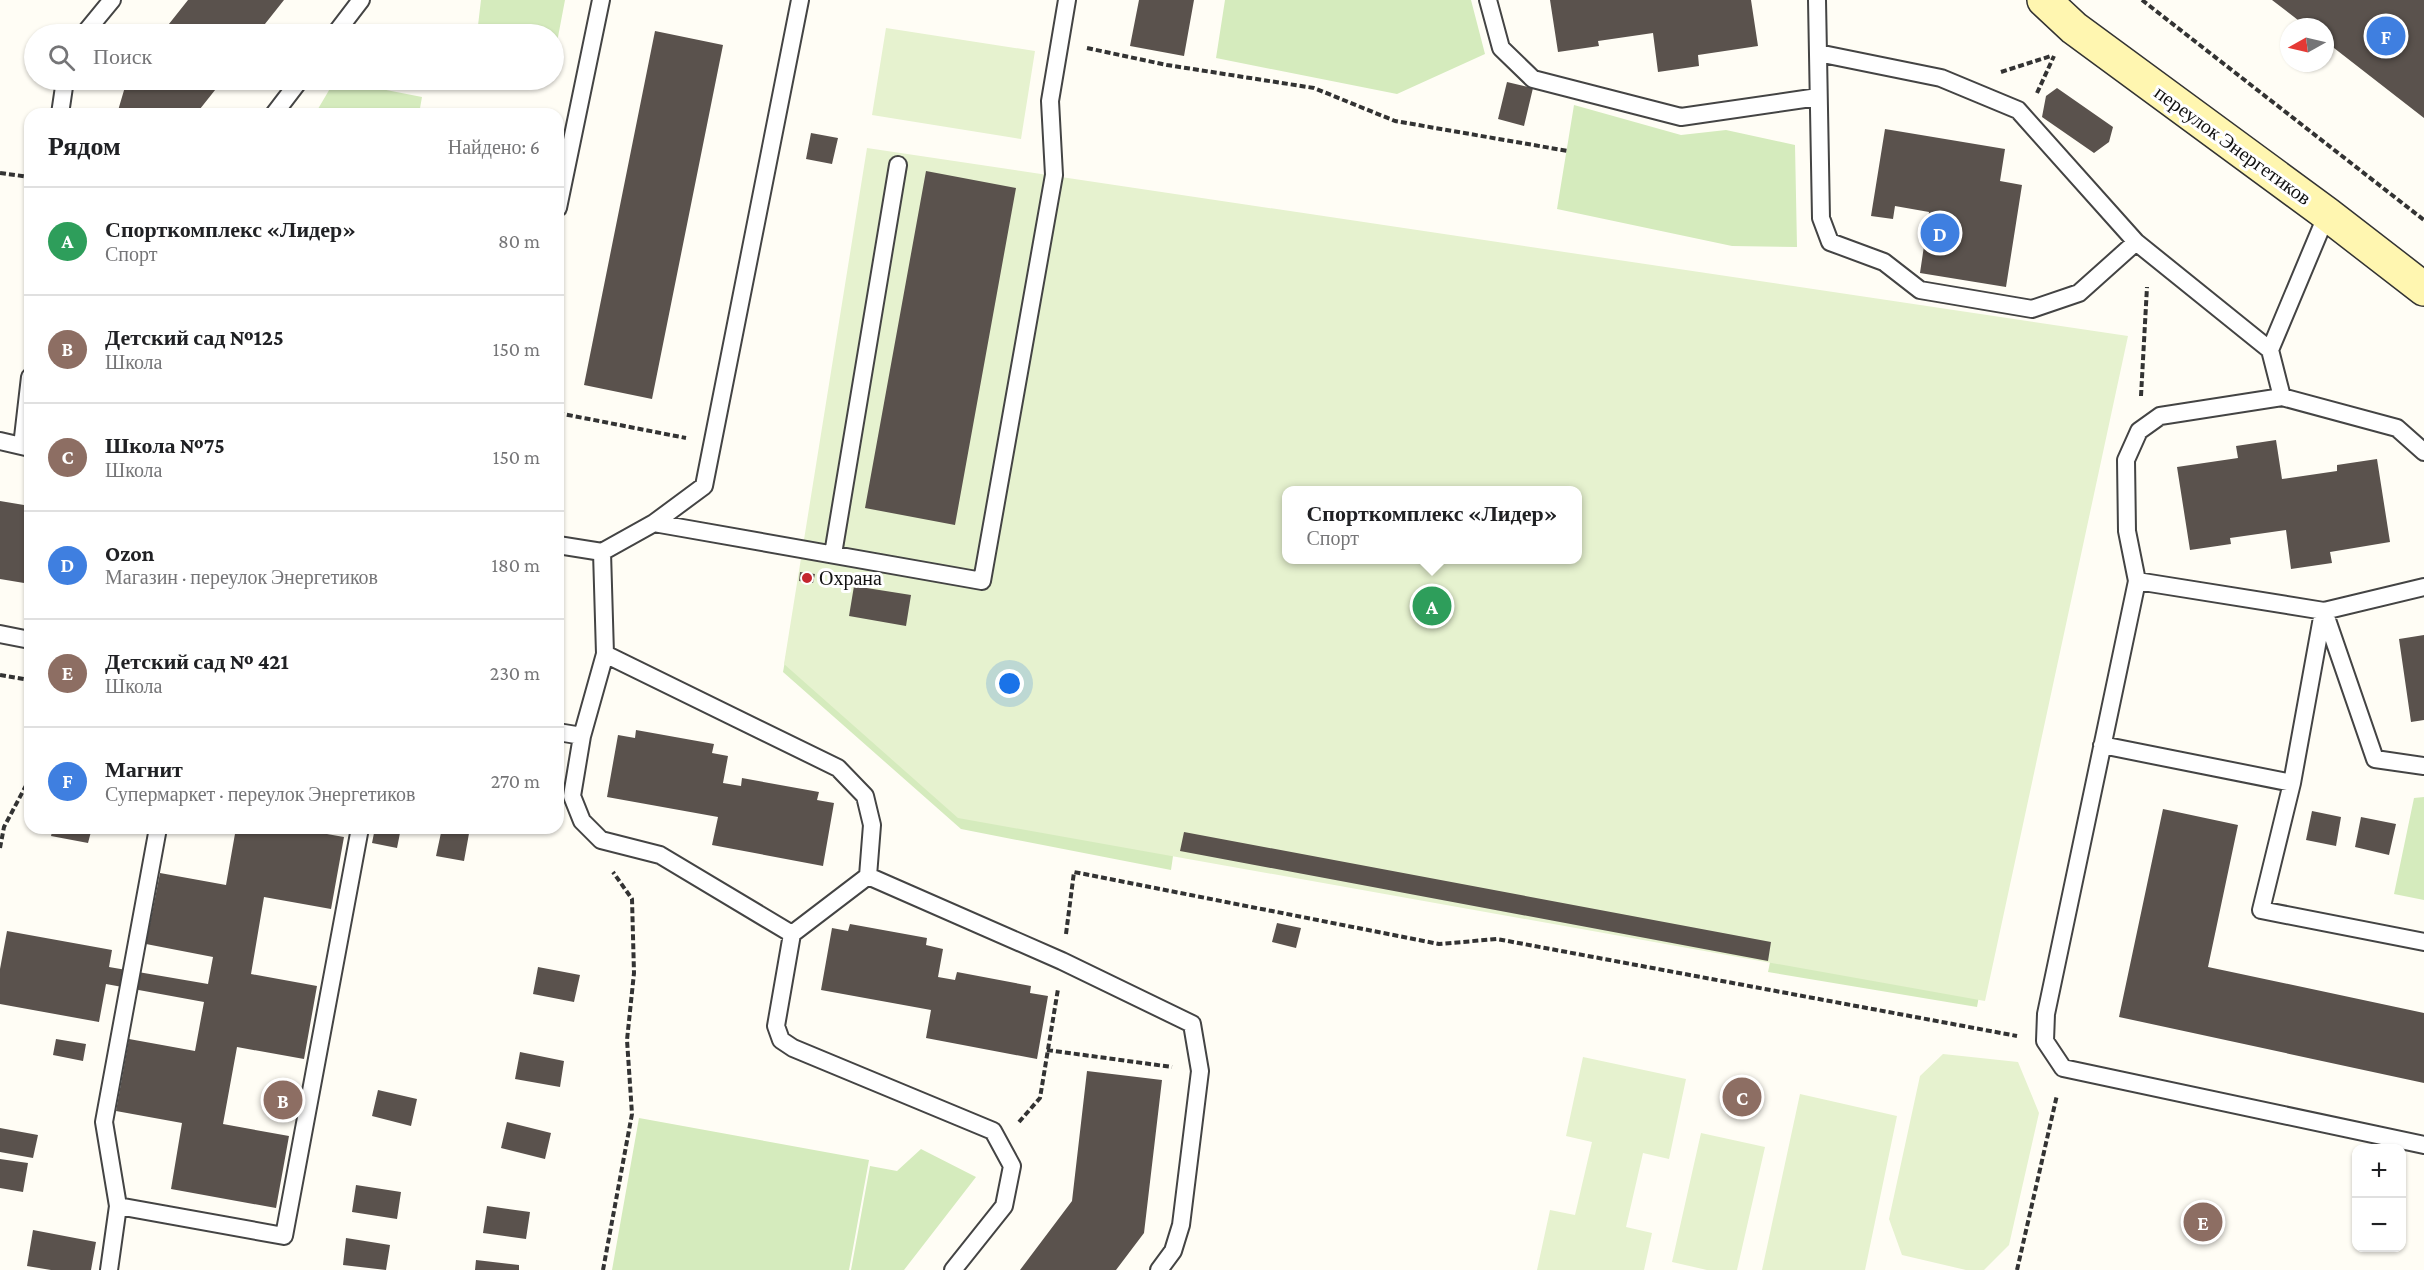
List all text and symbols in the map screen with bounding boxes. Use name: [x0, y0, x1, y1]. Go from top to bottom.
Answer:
pin: F: [2366, 14, 2406, 58]
north arrow: [2280, 18, 2334, 72]
search box: [24, 24, 564, 90]
icon: search: [45, 41, 78, 74]
text: Поиск: [93, 44, 152, 69]
street label: переулок Энергетиков: [2150, 81, 2315, 210]
text: Рядом: [48, 132, 121, 161]
text: Найдено: 6: [448, 136, 540, 158]
pin: D: [1920, 210, 1960, 256]
text: Спорткомплекс «Лидер»: [105, 217, 356, 242]
text: A: [62, 230, 73, 252]
text: 80 m: [498, 230, 540, 252]
text: Спорт: [105, 243, 158, 265]
text: Детский сад №125: [105, 325, 284, 350]
text: B: [62, 338, 73, 360]
text: 150 m: [493, 338, 540, 360]
text: Школа: [105, 351, 162, 373]
text: Школа №75: [105, 433, 225, 458]
text: C: [61, 446, 74, 468]
text: 150 m: [493, 446, 540, 468]
text: Школа: [105, 459, 162, 481]
popup: [1282, 486, 1582, 564]
text: Спорткомплекс «Лидер»: [1306, 501, 1558, 526]
text: Спорт: [1306, 527, 1359, 549]
text: Ozon: [105, 541, 154, 566]
text: D: [61, 554, 74, 576]
text: 180 m: [491, 554, 540, 576]
text: Магазин · переулок Энергетиков: [105, 566, 378, 588]
place label: Охрана: [819, 567, 882, 590]
marker: Охрана: [800, 571, 814, 585]
pin: A: [1412, 584, 1452, 628]
text: Детский сад № 421: [105, 649, 289, 674]
text: E: [62, 662, 73, 684]
text: 230 m: [490, 662, 540, 684]
your location: [995, 669, 1024, 698]
text: Школа: [105, 675, 162, 697]
text: Магнит: [105, 757, 183, 782]
text: F: [62, 770, 73, 792]
text: 270 m: [491, 770, 540, 792]
text: Супермаркет · переулок Энергетиков: [105, 783, 415, 805]
pin: C: [1722, 1074, 1762, 1120]
pin: B: [264, 1078, 302, 1122]
map controls: [2352, 1144, 2406, 1252]
button: +: [2352, 1144, 2406, 1198]
button: −: [2352, 1198, 2406, 1252]
pin: E: [2184, 1200, 2222, 1244]

